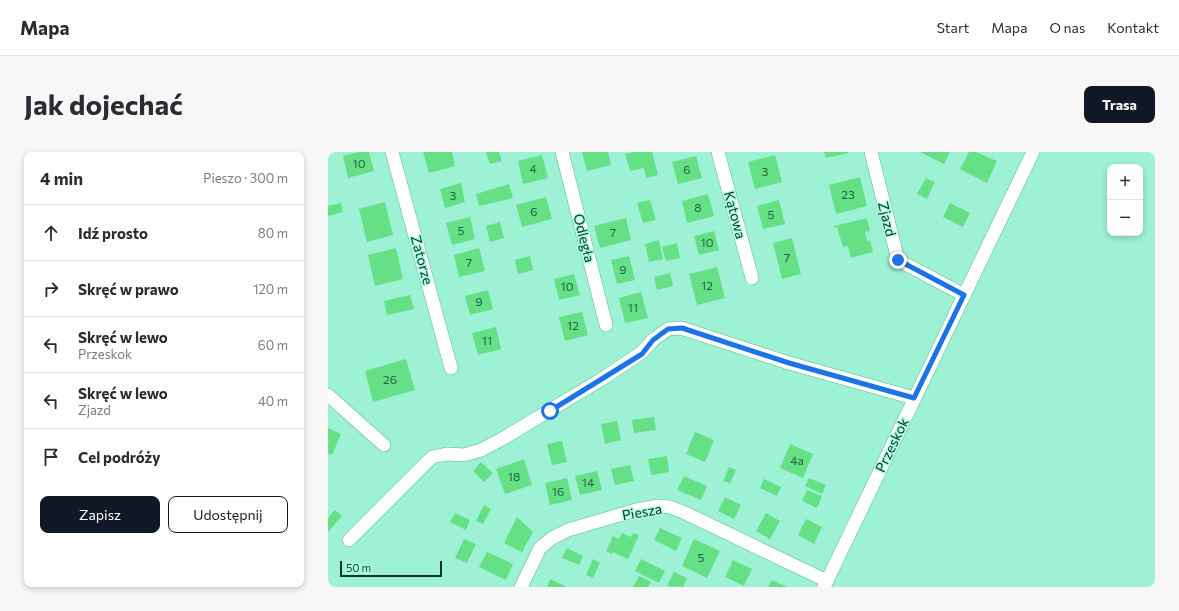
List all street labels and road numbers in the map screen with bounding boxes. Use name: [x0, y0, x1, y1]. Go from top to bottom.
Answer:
street label: Kątowa: [721, 189, 750, 241]
street label: Zjazd: [875, 200, 900, 238]
street label: Odległa: [570, 212, 599, 264]
street label: Zatorze: [408, 233, 437, 287]
street label: Przeskok: [871, 414, 912, 475]
street label: Piesza: [621, 500, 663, 523]

